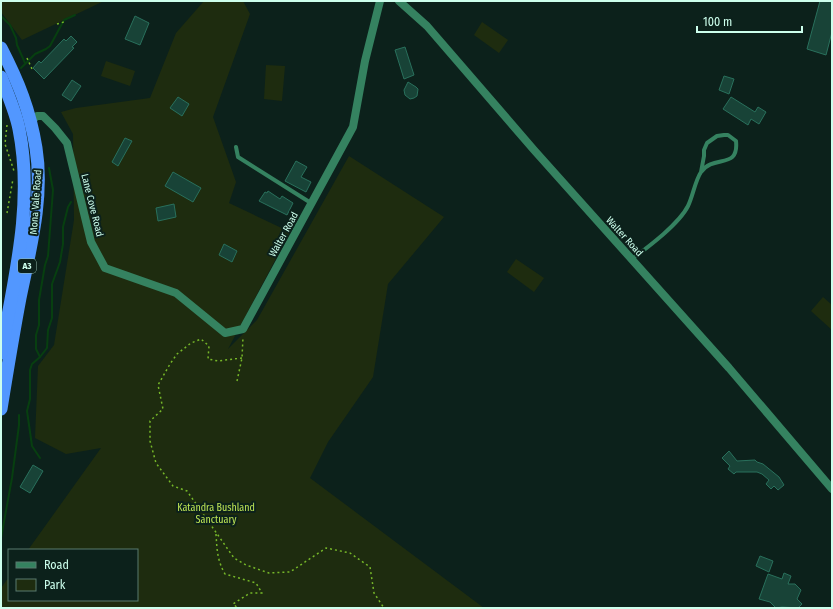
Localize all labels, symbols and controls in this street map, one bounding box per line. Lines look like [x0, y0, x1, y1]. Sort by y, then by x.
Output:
scale bar [697, 8, 802, 34]
text: 100 m [703, 15, 732, 29]
street label: Mona Vale Road [28, 169, 44, 235]
street label: Lane Cove Road [78, 173, 106, 238]
street label: Walter Road [267, 210, 301, 259]
street label: Walter Road [603, 214, 645, 259]
road number: A3 [18, 259, 36, 273]
park label: Katandra Bushland Sanctuary [177, 502, 255, 526]
legend [8, 549, 138, 601]
text: Road [44, 558, 69, 572]
text: Park [44, 578, 66, 592]

